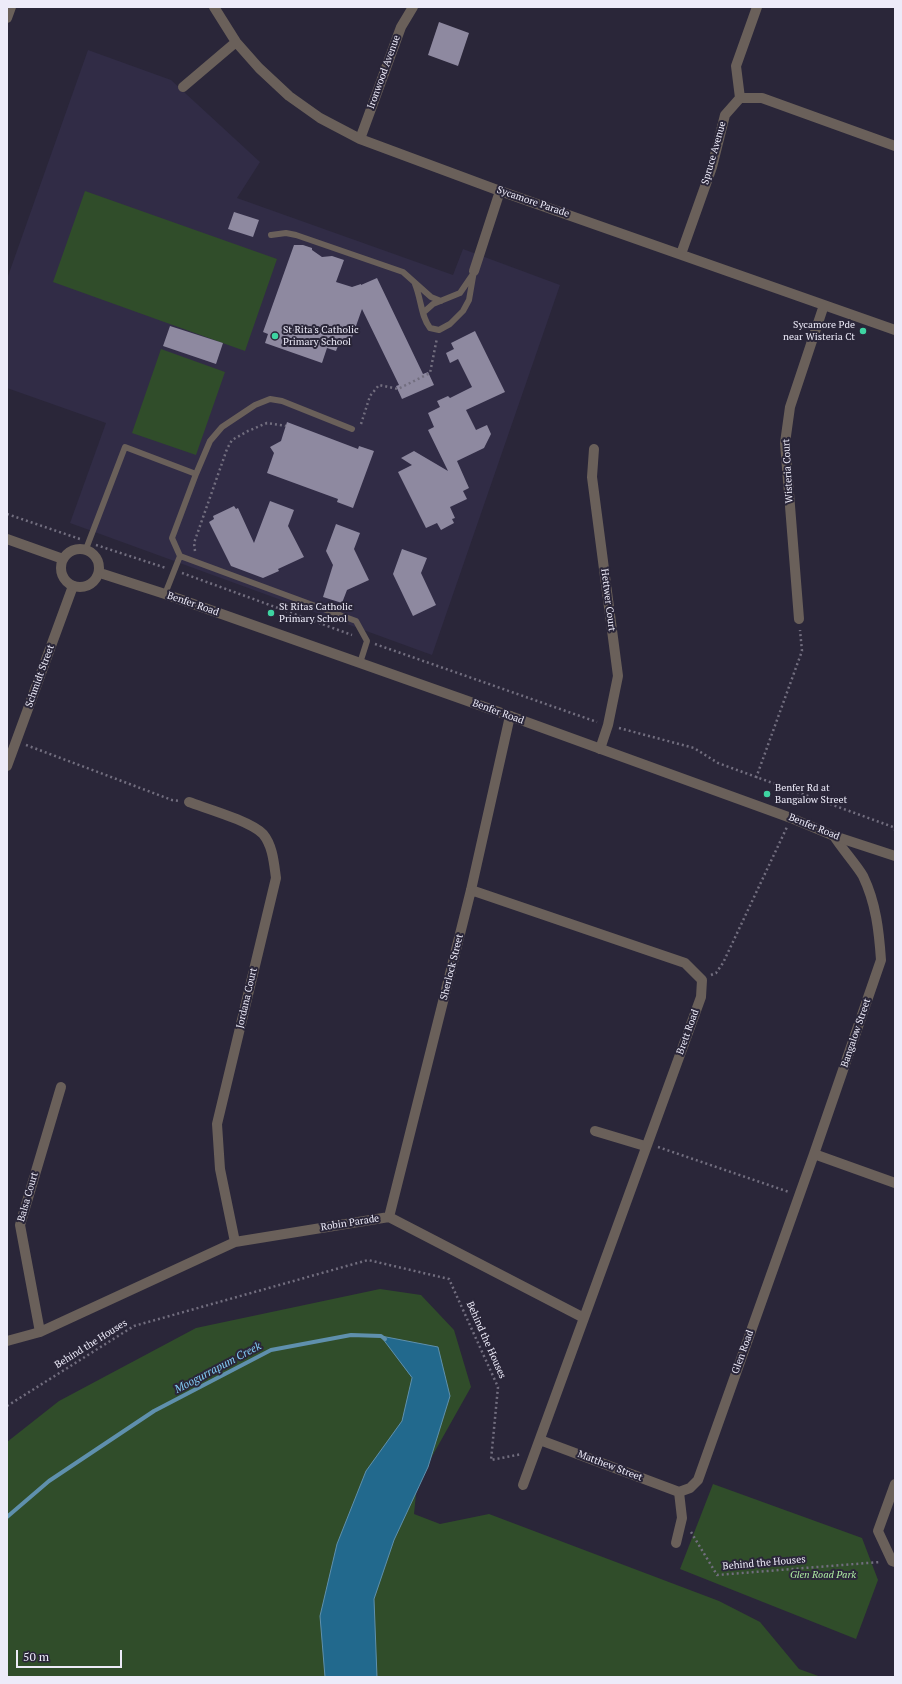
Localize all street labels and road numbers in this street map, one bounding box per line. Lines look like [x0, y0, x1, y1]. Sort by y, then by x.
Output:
street label: Ironwood Avenue [365, 33, 403, 111]
street label: Spruce Avenue [699, 120, 729, 186]
street label: Sycamore Parade [495, 184, 571, 220]
street label: Wisteria Court [780, 438, 796, 504]
street label: Hettwer Court [598, 568, 618, 632]
street label: Benfer Road [166, 590, 220, 618]
street label: Schmidt Street [23, 643, 57, 709]
street label: Benfer Road [471, 697, 525, 727]
street label: Benfer Road [787, 811, 841, 843]
street label: Sherlock Street [438, 933, 466, 1001]
street label: Jordana Court [234, 967, 260, 1029]
street label: Bangalow Street [839, 997, 873, 1069]
street label: Brett Road [674, 1008, 702, 1056]
street label: Balsa Court [15, 1171, 41, 1223]
street label: Robin Parade [320, 1212, 380, 1234]
street label: Behind the Houses [464, 1300, 508, 1380]
street label: Behind the Houses [53, 1317, 129, 1371]
street label: Glen Road [730, 1329, 756, 1375]
street label: Matthew Street [576, 1448, 644, 1484]
street label: Behind the Houses [722, 1553, 806, 1573]

